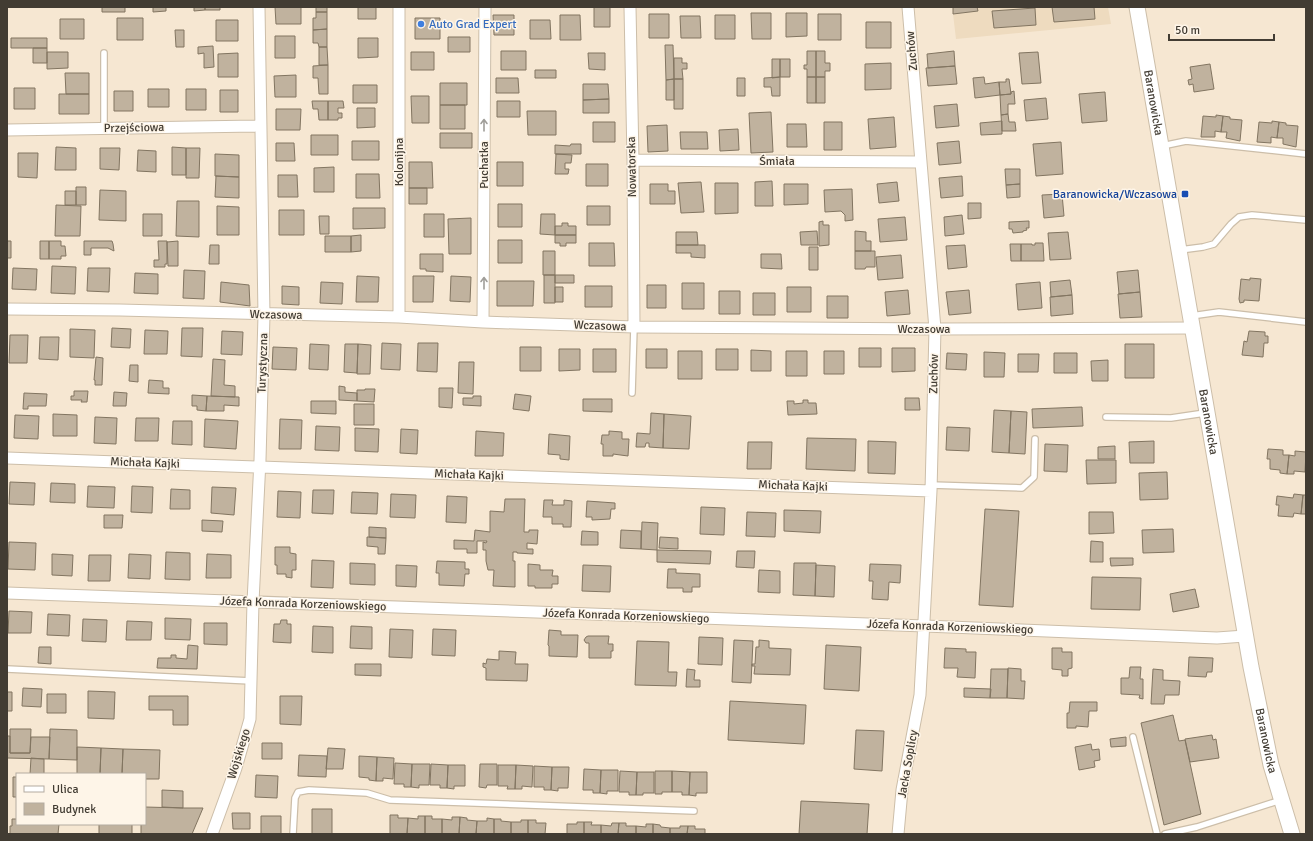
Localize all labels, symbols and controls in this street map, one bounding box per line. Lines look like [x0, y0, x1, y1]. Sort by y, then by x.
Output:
scale bar [1169, 16, 1274, 42]
place label: Auto Grad Expert [429, 17, 516, 32]
marker: Auto Grad Expert [416, 19, 426, 29]
text: 50 m [1175, 23, 1200, 38]
street label: Zuchów [903, 30, 921, 72]
street label: Baranowicka [1140, 69, 1167, 137]
one-way arrow [481, 119, 488, 132]
street label: Przejściowa [104, 120, 164, 136]
street label: Nowatorska [624, 136, 640, 198]
street label: Kolonijna [392, 138, 407, 186]
street label: Puchatka [477, 141, 492, 189]
street label: Śmiała [759, 154, 795, 169]
place label: Baranowicka/Wczasowa [1053, 187, 1177, 202]
marker: Baranowicka/Wczasowa [1180, 189, 1190, 199]
one-way arrow [480, 277, 488, 290]
street label: Wczasowa [249, 307, 303, 323]
street label: Wczasowa [573, 318, 627, 334]
street label: Wczasowa [898, 322, 950, 337]
street label: Turystyczna [254, 333, 272, 393]
street label: Zuchów [926, 354, 942, 394]
street label: Baranowicka [1196, 388, 1222, 456]
street label: Michała Kajki [110, 454, 180, 472]
street label: Michała Kajki [434, 466, 504, 484]
street label: Michała Kajki [758, 477, 828, 495]
street label: Józefa Konrada Korzeniowskiego [219, 594, 387, 614]
street label: Józefa Konrada Korzeniowskiego [542, 606, 710, 626]
street label: Józefa Konrada Korzeniowskiego [866, 617, 1034, 637]
street label: Baranowicka [1252, 707, 1281, 775]
street label: Wojskiego [224, 727, 254, 781]
street label: Jacka Soplicy [895, 728, 921, 799]
legend [16, 773, 146, 825]
text: Ulica [52, 782, 79, 797]
text: Budynek [52, 802, 96, 817]

